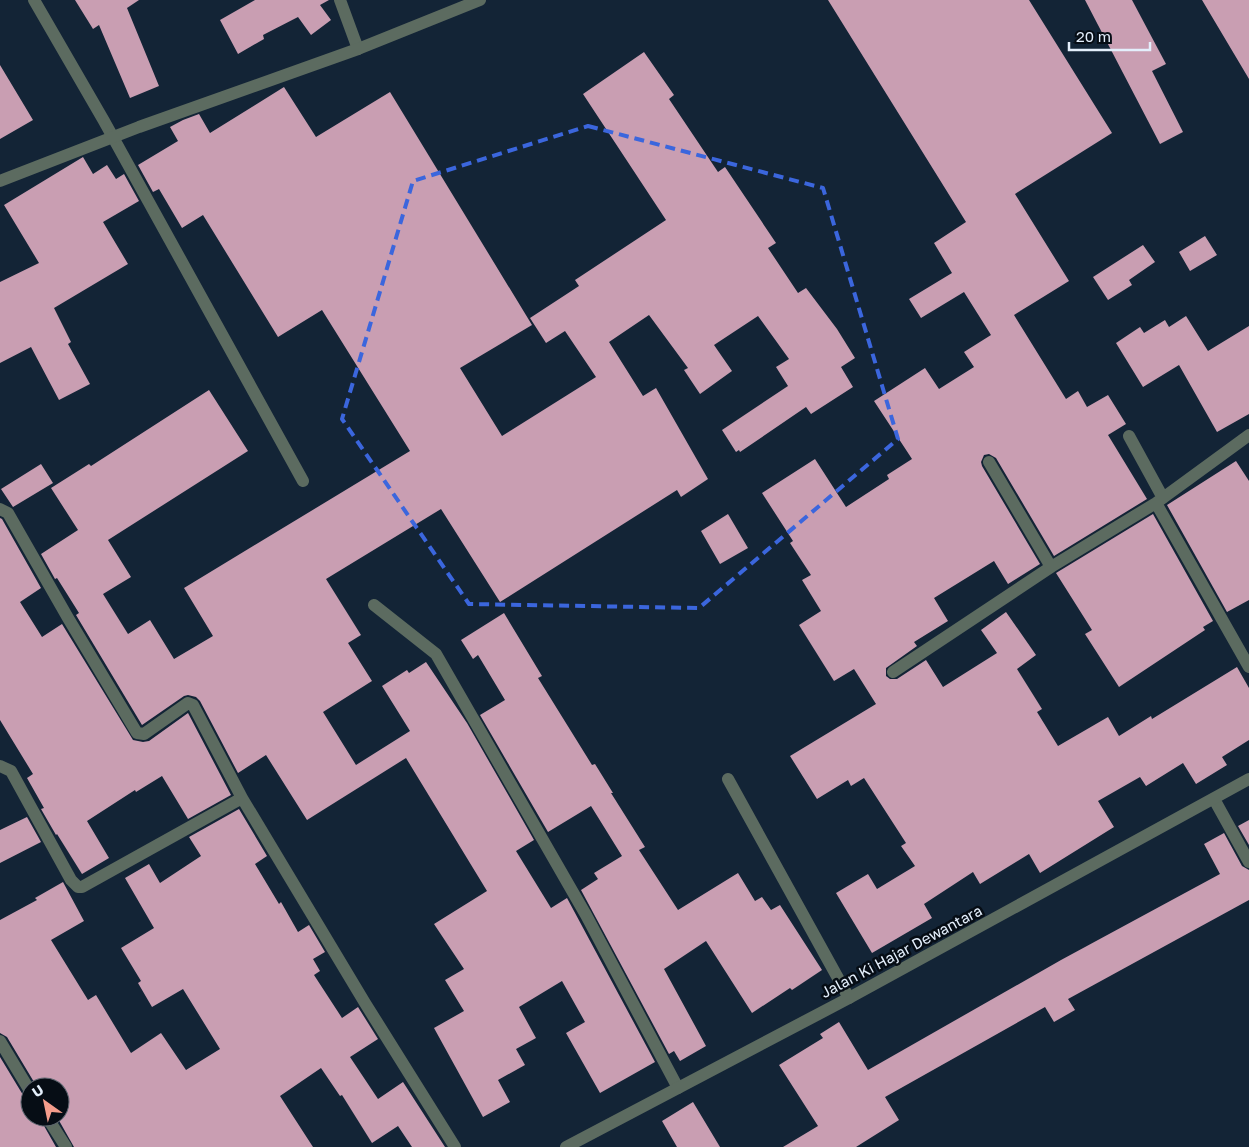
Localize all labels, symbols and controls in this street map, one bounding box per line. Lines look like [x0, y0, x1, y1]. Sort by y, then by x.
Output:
scale bar [1069, 20, 1150, 52]
text: 20 m [1076, 27, 1111, 45]
street label: Jalan Ki Hajar Dewantara [817, 901, 985, 1001]
north arrow [20, 1077, 70, 1127]
text: U [29, 1081, 47, 1101]

